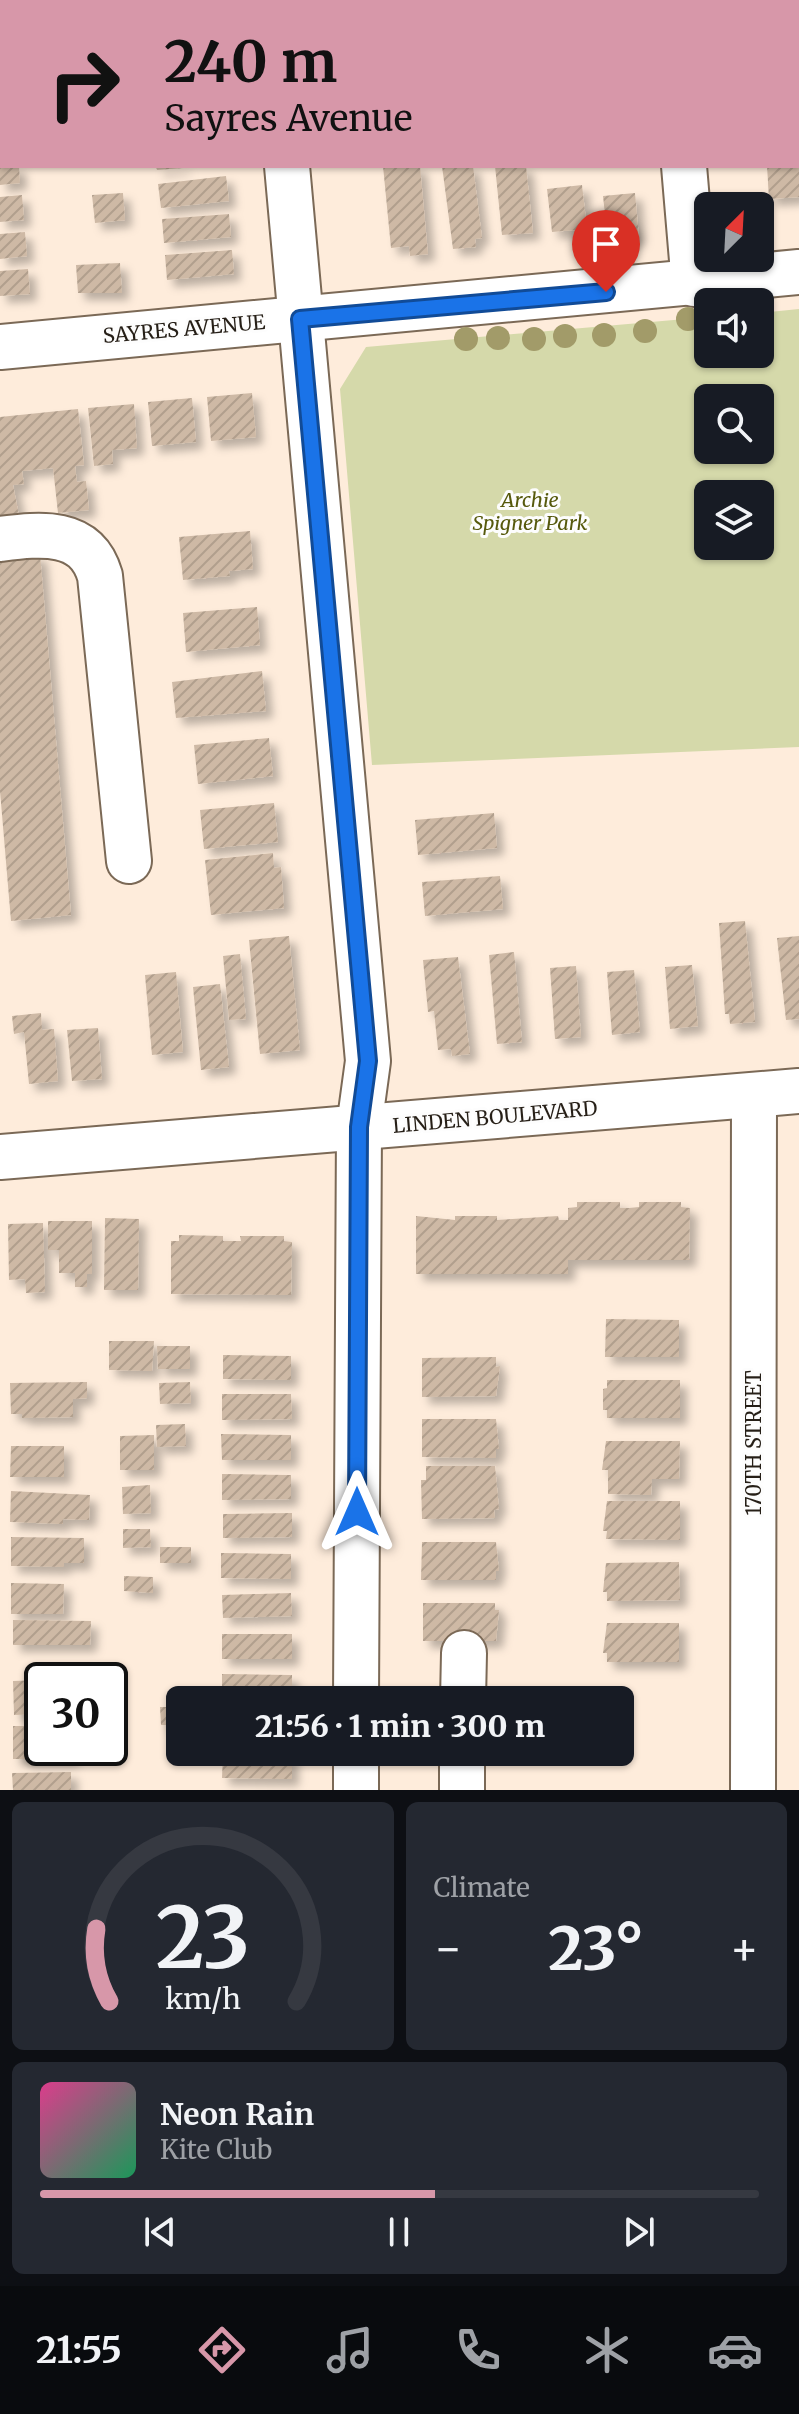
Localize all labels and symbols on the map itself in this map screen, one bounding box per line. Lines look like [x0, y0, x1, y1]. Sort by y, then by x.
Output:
north arrow [694, 192, 774, 272]
pin [572, 210, 640, 292]
street label: SAYRES AVENUE [102, 309, 266, 348]
park label: Archie Spigner Park [473, 487, 588, 535]
street label: LINDEN BOULEVARD [392, 1095, 598, 1138]
street label: 170TH STREET [741, 1370, 766, 1516]
position arrow [315, 1470, 399, 1554]
speed limit sign: 30 [24, 1662, 128, 1766]

